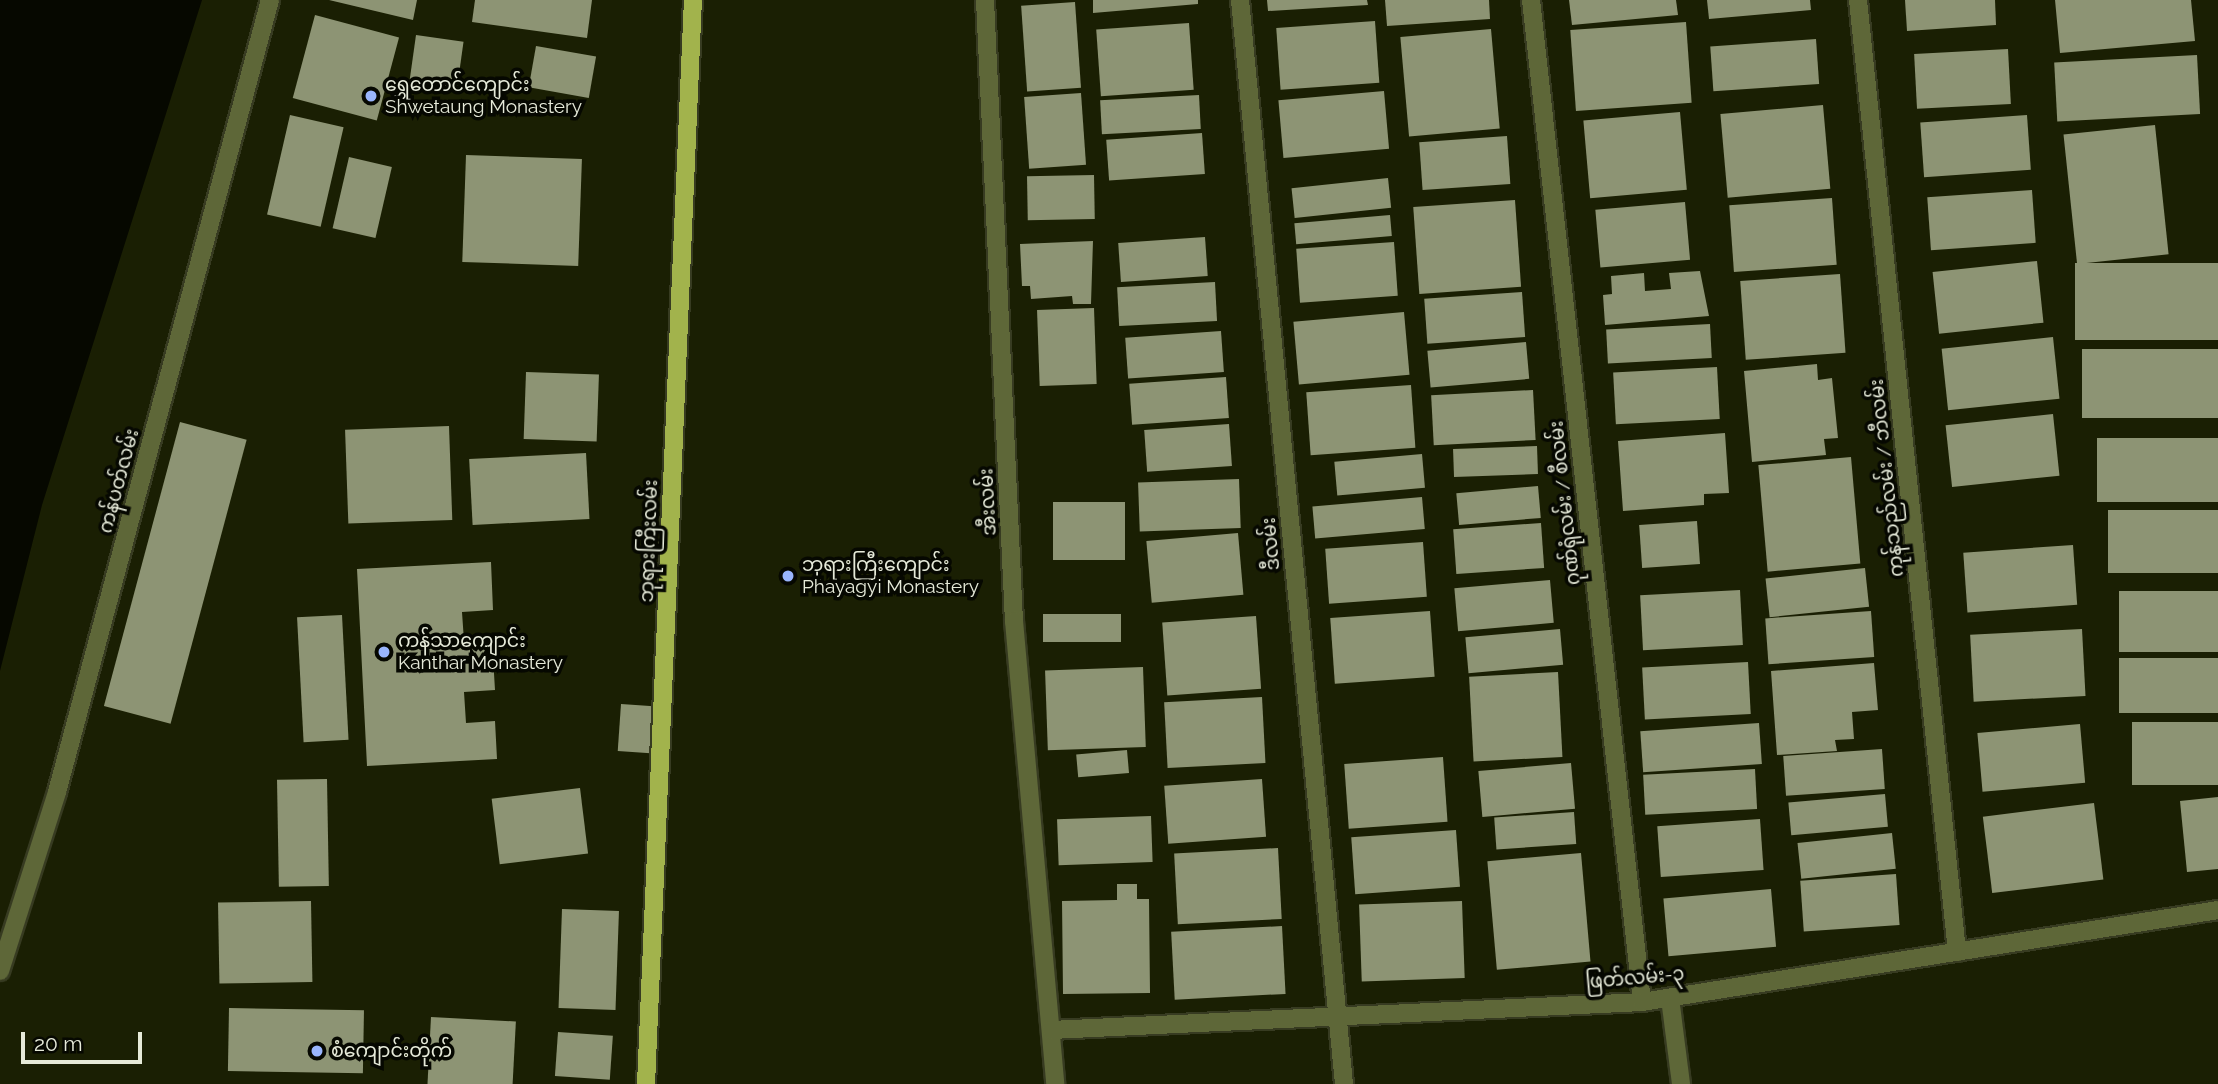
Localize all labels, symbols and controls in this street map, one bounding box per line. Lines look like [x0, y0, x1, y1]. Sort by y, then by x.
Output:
place label: ရွှေတောင်ကျောင်း Shwetaung Monastery [385, 74, 582, 118]
marker: ရွှေတောင်ကျောင်း Shwetaung Monastery [363, 88, 379, 104]
street label: ကုန်သည်လမ်း / ဘီလမ်း [1865, 378, 1909, 578]
street label: ဂုဏ်ရုံလမ်း / စီလမ်း [1545, 420, 1585, 586]
street label: ကန်ပတ်လမ်း [94, 426, 144, 536]
street label: အီးလမ်း [975, 468, 1001, 536]
street label: ဘုရားကြီးလမ်း [635, 479, 663, 603]
street label: ဒီလမ်း [1257, 517, 1285, 571]
place label: ဘုရားကြီးကျောင်း Phayagyi Monastery [802, 554, 979, 598]
marker: ဘုရားကြီးကျောင်း Phayagyi Monastery [780, 568, 796, 584]
place label: ကန်သာကျောင်း Kanthar Monastery [398, 630, 564, 674]
marker: ကန်သာကျောင်း Kanthar Monastery [376, 644, 392, 660]
street label: ဖြတ်လမ်း-၃ [1585, 962, 1685, 994]
scale bar [24, 1018, 145, 1062]
text: 20 m [34, 1031, 82, 1056]
place label: စံကျောင်းတိုက် [331, 1040, 452, 1062]
marker: စံကျောင်းတိုက် [309, 1043, 325, 1059]

